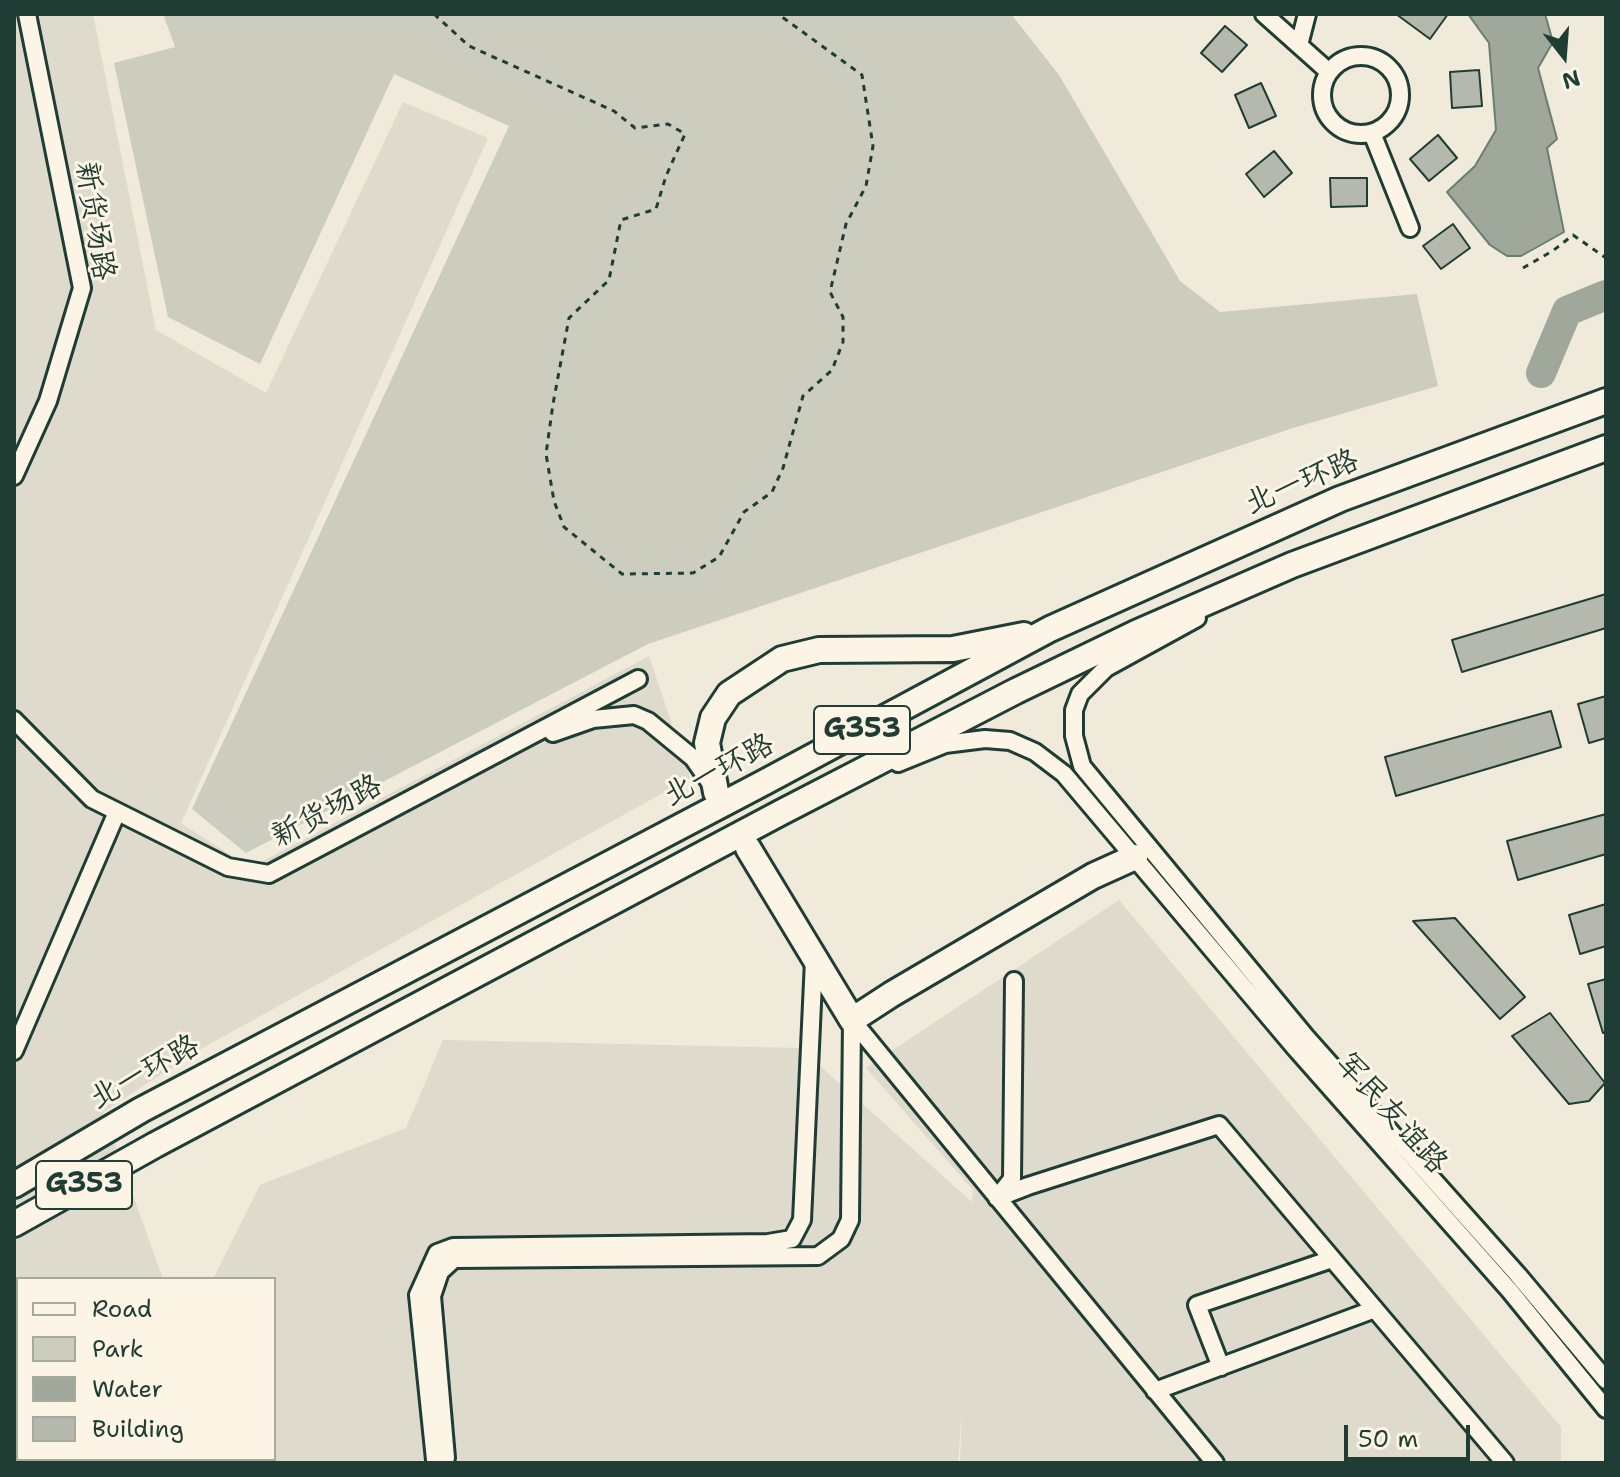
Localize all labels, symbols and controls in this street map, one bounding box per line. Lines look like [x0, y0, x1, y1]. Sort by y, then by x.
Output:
north arrow [1524, 16, 1604, 96]
text: N [1559, 63, 1584, 96]
street label: 新货场路 [67, 159, 121, 283]
street label: 北一环路 [1240, 443, 1364, 523]
road number: G353 [814, 706, 910, 754]
street label: 北一环路 [658, 727, 780, 815]
street label: 新货场路 [266, 768, 388, 856]
street label: 北一环路 [84, 1028, 206, 1118]
street label: 军民友谊路 [1327, 1046, 1455, 1182]
road number: G353 [36, 1161, 132, 1209]
legend [16, 1277, 276, 1461]
text: Road [92, 1293, 152, 1325]
text: Park [92, 1333, 144, 1365]
text: Water [92, 1373, 163, 1405]
scale bar [1348, 1409, 1474, 1459]
text: Building [92, 1413, 184, 1445]
text: 50 m [1358, 1423, 1418, 1455]

